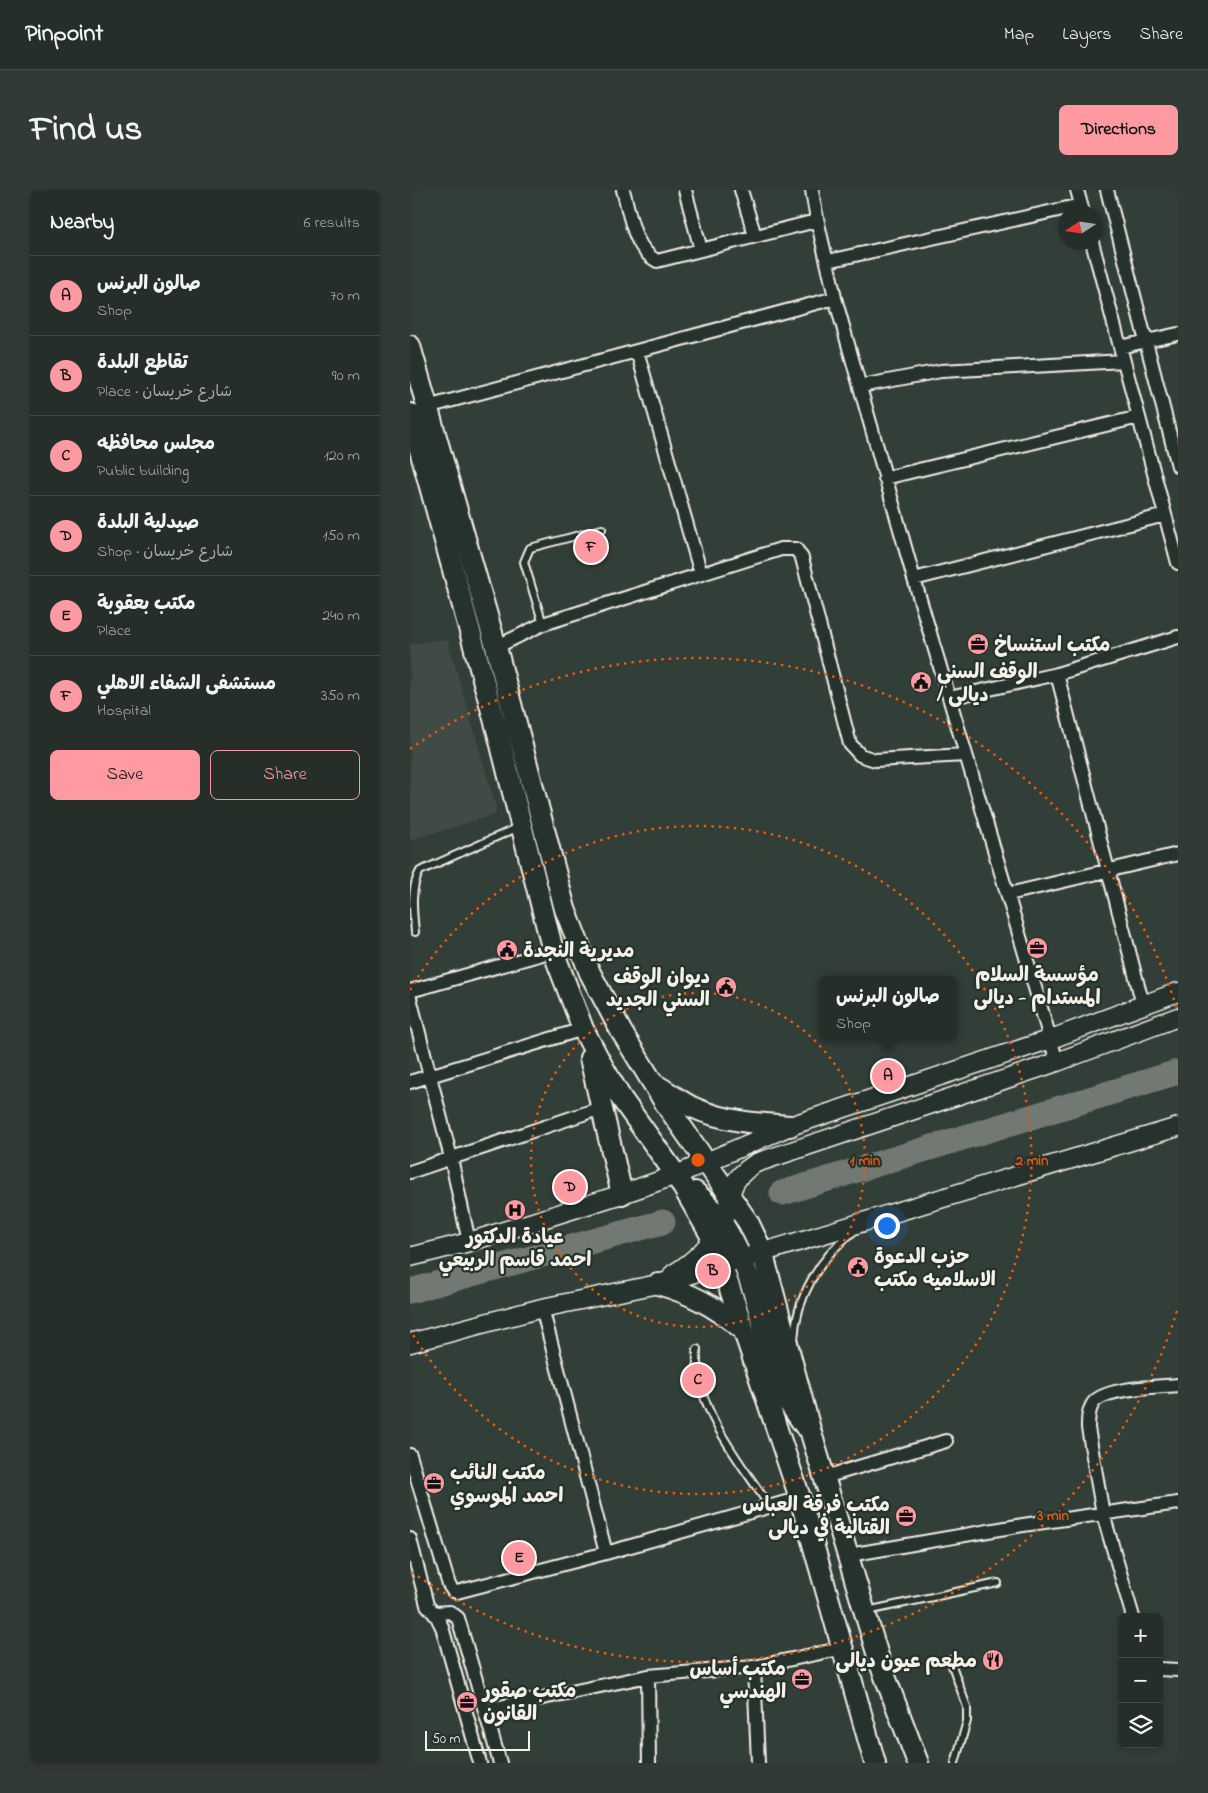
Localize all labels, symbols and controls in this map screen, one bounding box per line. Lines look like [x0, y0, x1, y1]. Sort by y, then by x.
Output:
text: Pinpoint [25, 17, 103, 52]
text: Map [1004, 22, 1034, 48]
text: Layers [1062, 22, 1112, 48]
text: Share [1140, 22, 1183, 48]
text: Find us [30, 105, 142, 156]
button: Directions [1059, 105, 1178, 155]
north arrow [1058, 205, 1103, 250]
text: Nearby [50, 208, 114, 238]
text: 6 results [303, 211, 360, 235]
text: صالون البرنس [97, 271, 201, 298]
text: A [61, 284, 71, 308]
text: 70 m [330, 284, 360, 308]
text: Shop [97, 299, 132, 323]
text: تقاطع البلدة [97, 350, 188, 377]
text: B [61, 364, 71, 388]
text: 90 m [332, 364, 360, 388]
text: Place · شارع خريسان [97, 380, 232, 404]
text: مجلس محافظه [97, 431, 215, 458]
text: C [62, 444, 70, 468]
text: 120 m [324, 444, 360, 468]
text: Public building [97, 459, 189, 483]
text: صيدلية البلدة [97, 510, 199, 537]
text: D [60, 524, 72, 548]
text: 150 m [322, 524, 360, 548]
pin: F [575, 528, 607, 566]
text: Shop · شارع خريسان [97, 540, 233, 564]
text: مكتب بعقوبة [97, 591, 196, 618]
text: E [61, 604, 71, 628]
text: 240 m [322, 604, 360, 628]
text: Place [97, 619, 131, 643]
office icon: مكتب استنساخ [966, 632, 990, 656]
place label: مكتب استنساخ [994, 632, 1111, 661]
place label: الوقف السني / ديالى [936, 659, 1038, 711]
public building icon: الوقف السني / ديالى [909, 670, 933, 694]
text: مستشفى الشفاء الاهلي [97, 671, 276, 698]
text: F [61, 684, 71, 708]
text: 350 m [321, 684, 360, 708]
text: Hospital [97, 699, 151, 723]
button: Save [50, 750, 200, 800]
button: Share [210, 750, 360, 800]
office icon: مؤسسة السلام المستدام - ديالى [1025, 936, 1049, 960]
public building icon: مديرية النجدة [495, 938, 519, 962]
place label: مديرية النجدة [523, 938, 634, 967]
place label: مؤسسة السلام المستدام - ديالى [973, 962, 1101, 1014]
place label: ديوان الوقف السني الجديد [606, 964, 710, 1017]
public building icon: ديوان الوقف السني الجديد [714, 975, 738, 999]
popup [819, 976, 957, 1041]
text: صالون البرنس [836, 984, 940, 1011]
text: Shop [836, 1012, 871, 1036]
pin: A [872, 1057, 904, 1095]
text: 1 min [850, 1150, 881, 1172]
text: 2 min [1015, 1150, 1049, 1172]
centre of rings [689, 1151, 707, 1169]
pin: D [554, 1168, 586, 1206]
hospital icon: عيادة الدكتور احمد قاسم الربيعي [503, 1198, 527, 1222]
your location [874, 1213, 900, 1239]
place label: عيادة الدكتور احمد قاسم الربيعي [439, 1224, 591, 1277]
place label: حزب الدعوة الاسلاميه مكتب [874, 1244, 996, 1296]
pin: B [697, 1252, 729, 1290]
public building icon: حزب الدعوة الاسلاميه مكتب [846, 1255, 870, 1279]
pin: C [682, 1361, 714, 1399]
place label: مكتب النائب احمد الموسوي [450, 1460, 563, 1512]
office icon: مكتب النائب احمد الموسوي [422, 1471, 446, 1495]
place label: مكتب فرقة العباس القتالية في ديالى [742, 1492, 890, 1544]
office icon: مكتب فرقة العباس القتالية في ديالى [894, 1504, 918, 1528]
text: 3 min [1036, 1505, 1069, 1527]
pin: E [503, 1539, 535, 1577]
map controls [1118, 1613, 1163, 1748]
button: + [1118, 1613, 1163, 1658]
place label: مطعم عيون ديالى [835, 1648, 977, 1677]
restaurant icon: مطعم عيون ديالى [981, 1648, 1005, 1672]
place label: مكتب أساس الهندسي [690, 1656, 786, 1709]
button: − [1118, 1658, 1163, 1703]
office icon: مكتب أساس الهندسي [790, 1667, 814, 1691]
place label: مكتب صقور القانون [481, 1678, 576, 1730]
office icon: مكتب صقور القانون [455, 1690, 479, 1714]
button: layers [1118, 1703, 1163, 1748]
scale bar [425, 1728, 530, 1751]
text: 50 m [432, 1729, 460, 1750]

